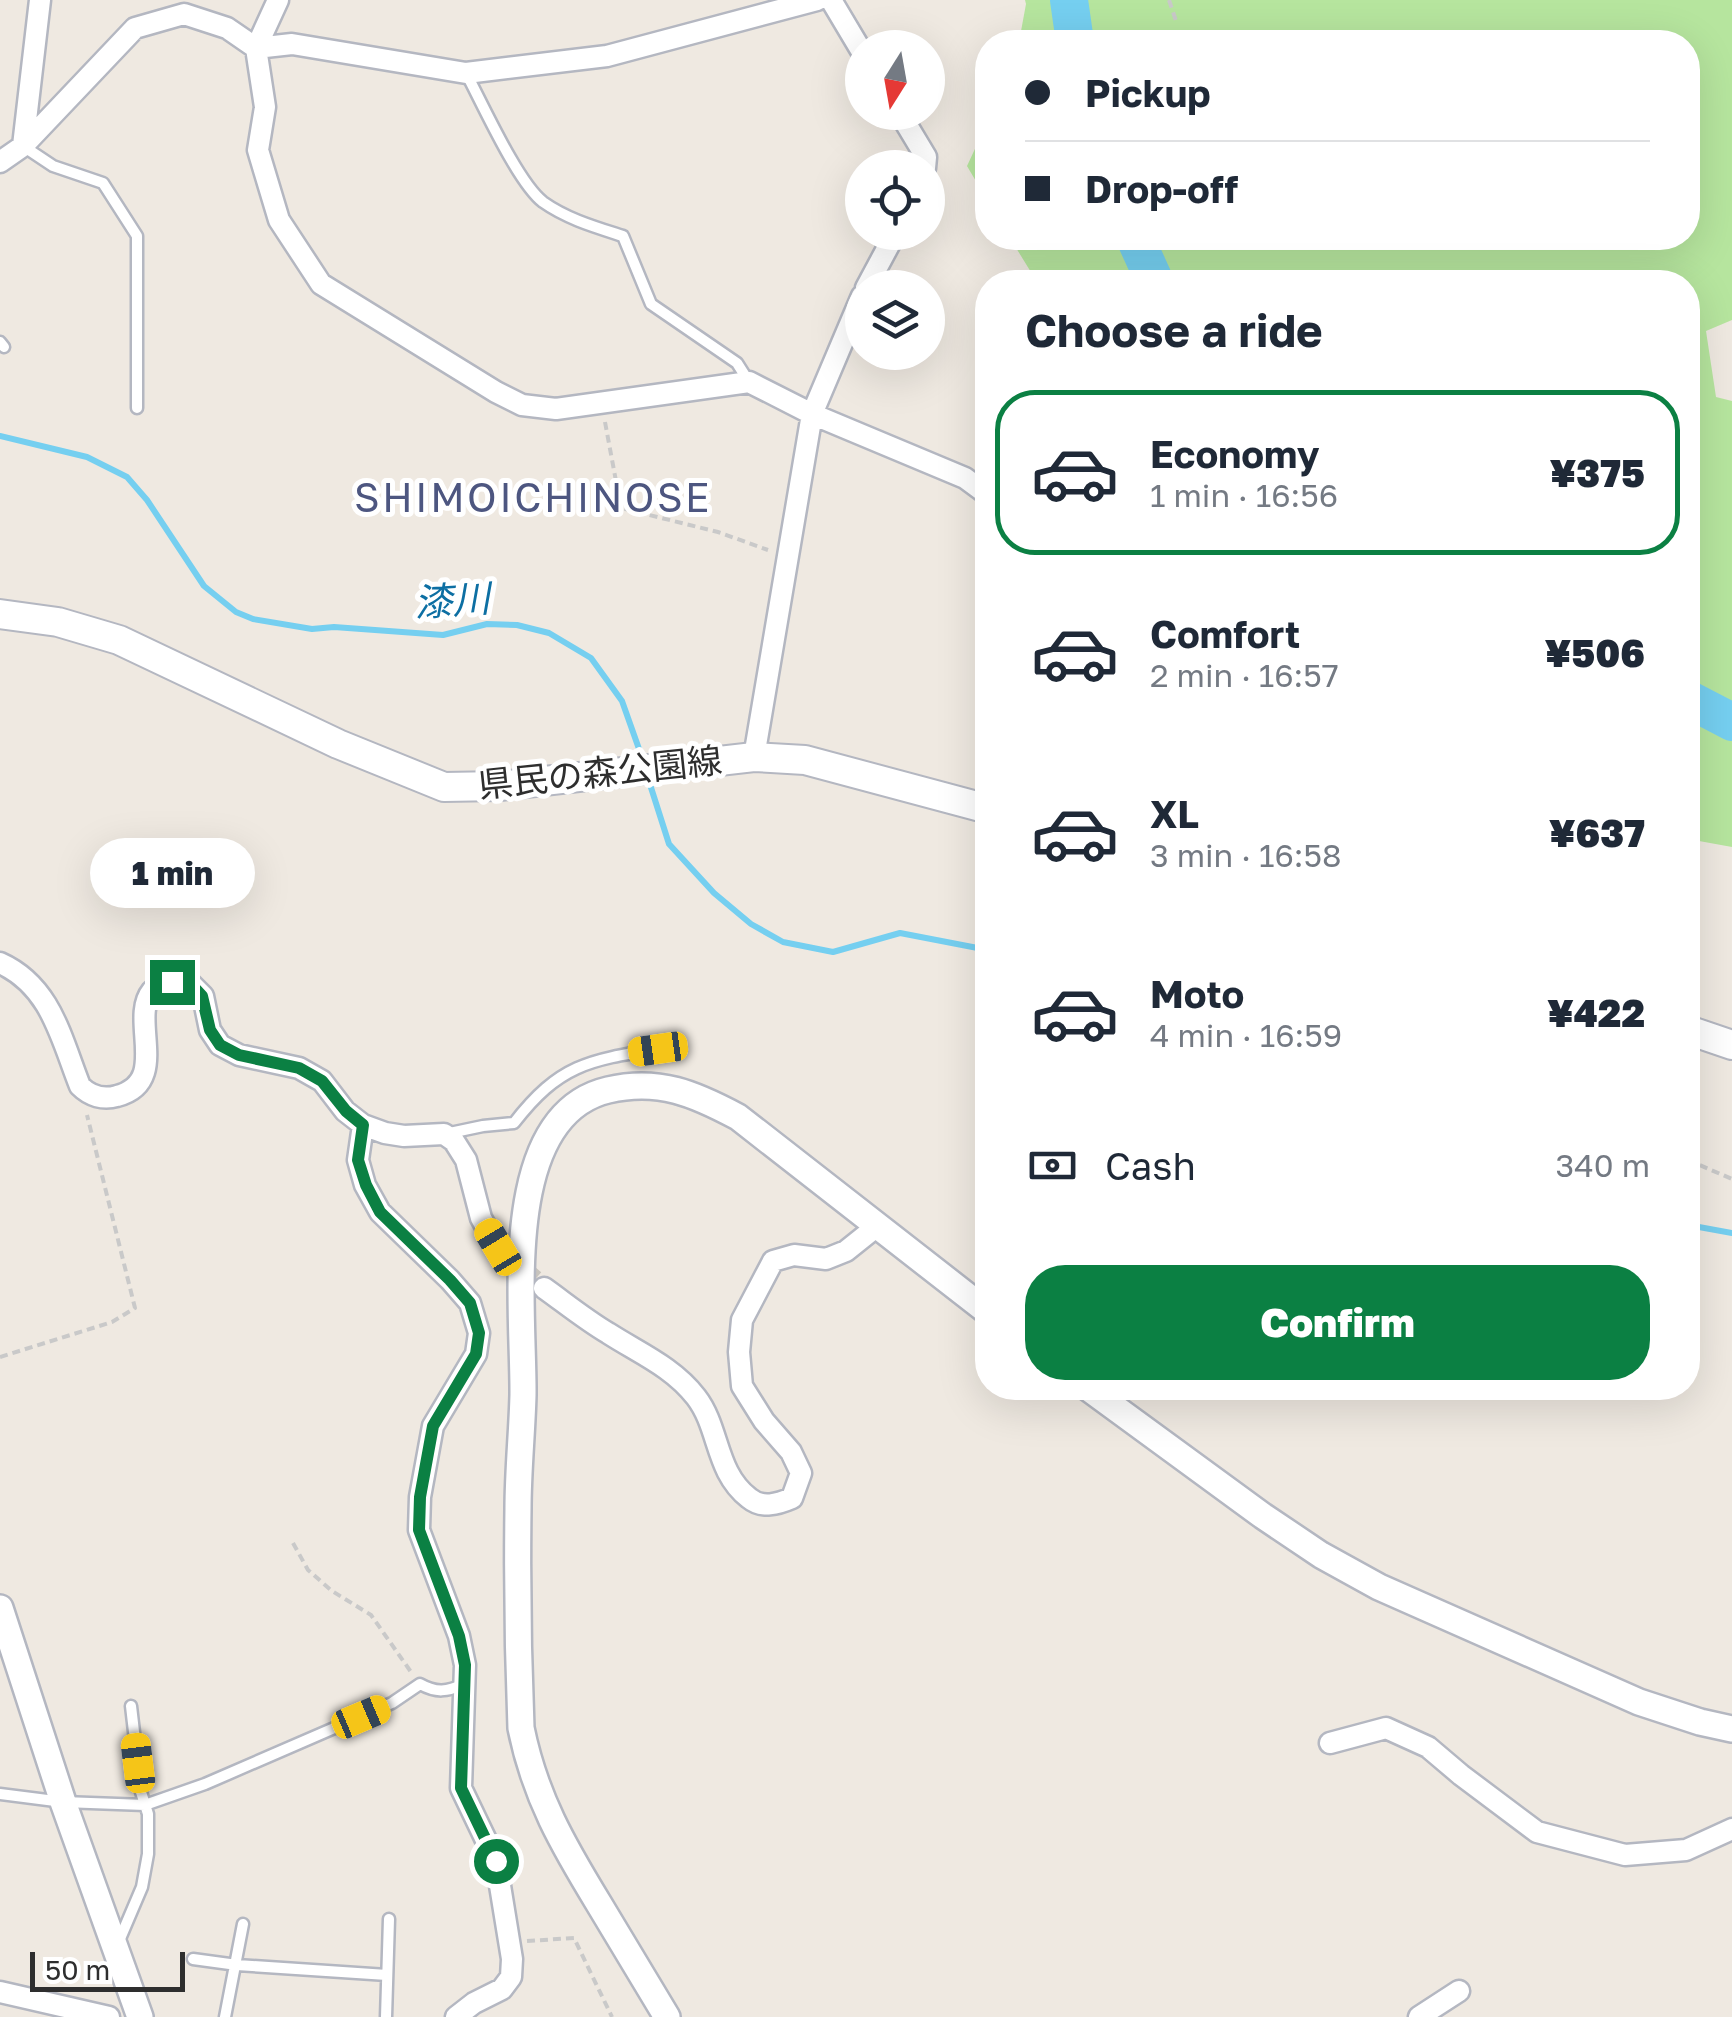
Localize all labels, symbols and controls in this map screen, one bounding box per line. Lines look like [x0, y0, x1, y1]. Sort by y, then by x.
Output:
north arrow [845, 30, 945, 130]
map controls [845, 30, 945, 370]
text: Pickup [1085, 70, 1211, 115]
button: locate [845, 150, 945, 250]
text: Drop-off [1085, 166, 1238, 211]
button: layers [845, 270, 945, 370]
text: Choose a ride [1025, 303, 1323, 357]
icon: car [1030, 428, 1120, 518]
text: Economy [1150, 431, 1319, 476]
text: ¥375 [1550, 450, 1645, 495]
district label: SHIMOICHINOSE [354, 473, 712, 521]
text: 1 min · 16:56 [1150, 476, 1338, 514]
water label: 漆川 [412, 574, 495, 625]
icon: car [1030, 608, 1120, 698]
text: Comfort [1150, 611, 1300, 656]
text: ¥506 [1544, 630, 1645, 675]
text: 2 min · 16:57 [1150, 656, 1339, 694]
street label: 県民の森公園線 [476, 738, 724, 806]
icon: car [1030, 788, 1120, 878]
text: XL [1150, 791, 1199, 836]
text: ¥637 [1549, 810, 1645, 855]
text: 3 min · 16:58 [1150, 836, 1341, 874]
callout: 1 min [90, 837, 254, 907]
text: 1 min [132, 854, 213, 892]
route end [150, 960, 195, 1005]
icon: car [1030, 968, 1120, 1058]
text: Moto [1150, 971, 1244, 1016]
text: ¥422 [1547, 990, 1645, 1035]
text: 4 min · 16:59 [1150, 1016, 1342, 1054]
car [626, 1030, 690, 1068]
icon: cash [1025, 1138, 1080, 1193]
text: Cash [1105, 1143, 1196, 1188]
text: 340 m [1556, 1146, 1650, 1184]
car [470, 1214, 526, 1280]
button: Confirm [1025, 1265, 1650, 1380]
car [328, 1691, 394, 1743]
car [119, 1731, 157, 1795]
route start [474, 1839, 519, 1884]
scale bar [30, 1947, 185, 1992]
text: 50 m [45, 1953, 110, 1986]

